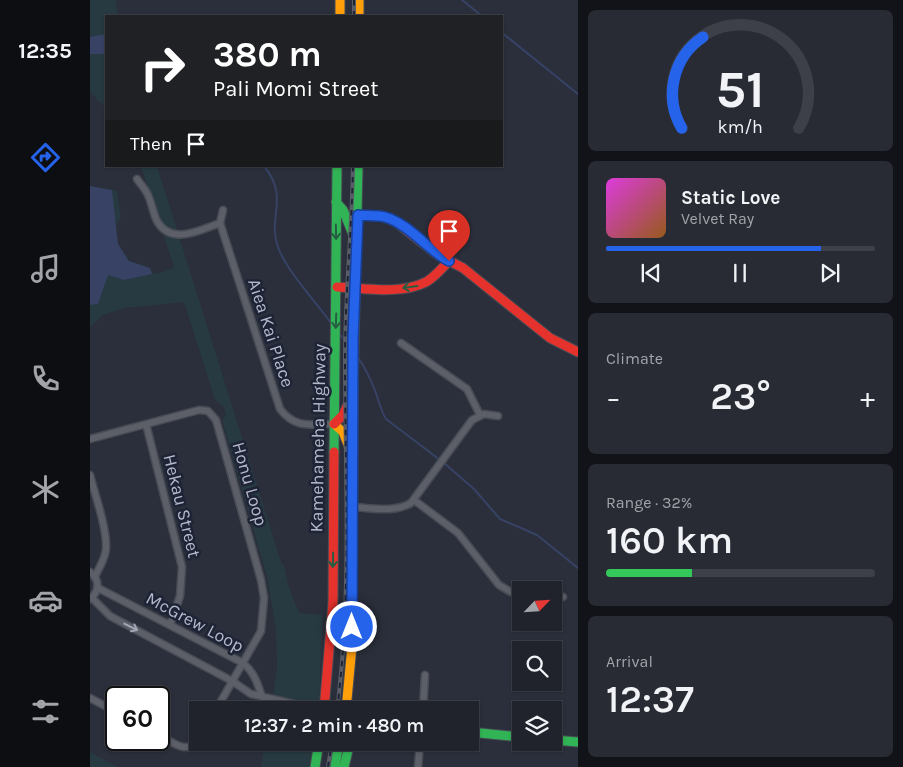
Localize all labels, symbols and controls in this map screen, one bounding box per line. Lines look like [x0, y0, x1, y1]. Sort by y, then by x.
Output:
text: 380 m [213, 34, 322, 75]
icon: right [130, 35, 195, 100]
text: 12:35 [18, 38, 72, 64]
text: 51 [716, 59, 765, 120]
text: Pali Momi Street [213, 76, 379, 102]
text: km/h [718, 117, 763, 138]
icon: arrive [182, 130, 210, 158]
text: Then [130, 133, 172, 155]
icon: directions [28, 140, 63, 175]
text: Static Love [681, 187, 780, 209]
text: Velvet Ray [681, 209, 754, 228]
pin [428, 210, 470, 261]
icon: arrive [435, 217, 463, 245]
one-way arrow [332, 224, 341, 240]
icon: music [28, 251, 63, 286]
icon: previous [637, 259, 665, 287]
icon: pause [726, 259, 754, 287]
icon: next [816, 259, 844, 287]
street label: Aiea Kai Place [243, 276, 299, 390]
one-way arrow [402, 282, 418, 292]
one-way arrow [331, 312, 341, 329]
street label: Kamehameha Highway [305, 343, 331, 532]
text: Climate [606, 349, 663, 368]
icon: phone [28, 361, 63, 396]
text: 23° [710, 374, 771, 419]
text: − [606, 381, 621, 414]
text: + [860, 381, 875, 414]
street label: Honu Loop [228, 439, 272, 529]
street label: Hekau Street [159, 452, 206, 560]
icon: climate [28, 472, 63, 507]
text: Range · 32% [606, 493, 692, 512]
text: 160 km [606, 518, 733, 563]
one-way arrow [328, 552, 338, 568]
north arrow [512, 581, 562, 631]
map controls [512, 581, 562, 751]
icon: car [28, 583, 63, 618]
street label: McGrew Loop [142, 587, 248, 657]
position arrow [325, 600, 377, 652]
one-way arrow [123, 622, 138, 632]
button: search [512, 641, 562, 691]
text: Arrival [606, 652, 653, 671]
text: 12:37 [606, 677, 694, 722]
speed limit sign: 60 [105, 686, 170, 751]
icon: filters [28, 694, 63, 729]
button: layers [512, 701, 562, 751]
text: 12:37 · 2 min · 480 m [244, 715, 424, 737]

